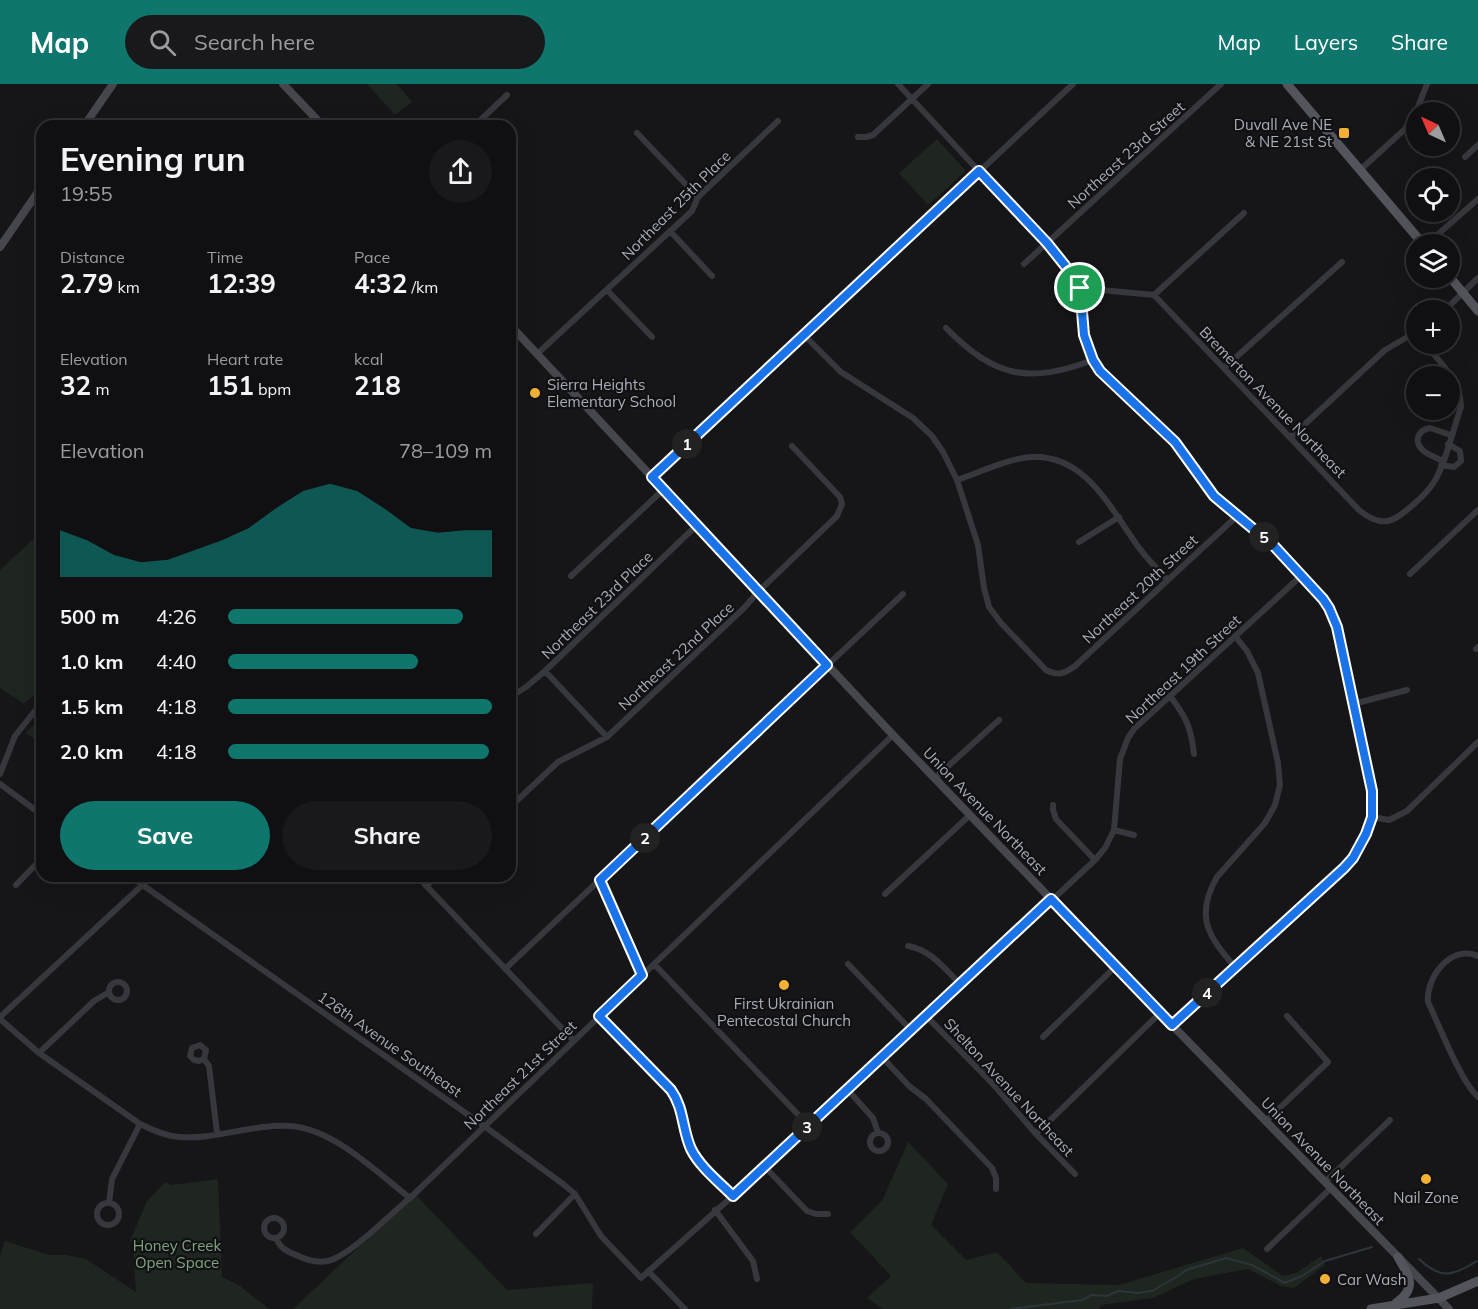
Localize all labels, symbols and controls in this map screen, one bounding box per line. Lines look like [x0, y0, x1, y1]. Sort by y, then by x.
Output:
search box [125, 15, 545, 69]
text: Map [30, 25, 89, 60]
icon: search [146, 26, 179, 59]
text: Search here [194, 28, 315, 56]
text: Map [1218, 29, 1261, 55]
text: Layers [1294, 29, 1358, 55]
text: Share [1391, 29, 1448, 55]
street label: Northeast 23rd Street [1064, 97, 1188, 213]
north arrow [1406, 102, 1460, 156]
map controls [1406, 102, 1460, 420]
place label: Duvall Ave NE & NE 21st St [1234, 115, 1332, 151]
marker: Duvall Ave NE & NE 21st St [1337, 126, 1351, 140]
text: Evening run [60, 138, 246, 179]
button: share [429, 140, 492, 203]
street label: Northeast 25th Place [617, 146, 735, 264]
button: locate [1406, 168, 1460, 222]
text: 19:55 [60, 181, 113, 206]
button: layers [1406, 234, 1460, 288]
text: Distance [60, 247, 125, 267]
text: Time [207, 247, 243, 267]
text: Pace [354, 247, 390, 267]
pin [1054, 262, 1105, 313]
text: 2.79 [60, 267, 113, 300]
text: 12:39 [207, 267, 276, 300]
text: 4:32 [354, 267, 407, 300]
icon: arrive [1063, 271, 1096, 304]
text: km [113, 277, 140, 297]
text: /km [407, 277, 438, 297]
button: + [1406, 300, 1460, 354]
street label: Bremerton Avenue Northeast [1196, 322, 1350, 482]
text: Elevation [60, 349, 128, 369]
text: Heart rate [207, 349, 283, 369]
text: kcal [354, 349, 383, 369]
button: − [1406, 366, 1460, 420]
text: 32 [60, 369, 91, 402]
text: 151 [207, 369, 254, 402]
text: 218 [354, 369, 401, 402]
place label: Sierra Heights Elementary School [547, 375, 676, 411]
text: m [91, 379, 109, 399]
text: bpm [254, 379, 291, 399]
marker: Sierra Heights Elementary School [528, 386, 542, 400]
pin: 1 [672, 429, 702, 459]
text: 1 [682, 434, 692, 454]
text: Elevation [60, 438, 145, 463]
text: 78–109 m [399, 438, 492, 463]
pin: 5 [1249, 522, 1279, 552]
text: 5 [1259, 527, 1269, 547]
street label: Northeast 20th Street [1078, 531, 1202, 647]
street label: Northeast 23rd Place [537, 547, 657, 663]
street label: Northeast 22nd Place [614, 598, 738, 714]
text: 500 m [60, 604, 119, 629]
text: 4:26 [156, 604, 197, 629]
street label: Northeast 19th Street [1121, 611, 1245, 727]
text: 1.0 km [60, 649, 123, 674]
text: 4:40 [156, 649, 197, 674]
text: 1.5 km [60, 694, 123, 719]
text: 4:18 [156, 694, 197, 719]
text: 2.0 km [60, 739, 123, 764]
text: 4:18 [156, 739, 197, 764]
street label: Union Avenue Northeast [919, 743, 1051, 879]
button: Save [60, 801, 270, 870]
button: Share [282, 801, 492, 870]
pin: 2 [630, 823, 660, 853]
text: 2 [640, 828, 650, 848]
marker: First Ukrainian Pentecostal Church [777, 978, 791, 992]
pin: 4 [1192, 978, 1222, 1008]
text: 4 [1202, 983, 1212, 1003]
street label: 126th Avenue Southeast [314, 987, 466, 1101]
place label: First Ukrainian Pentecostal Church [717, 994, 851, 1030]
street label: Shelton Avenue Northeast [940, 1014, 1078, 1160]
street label: Northeast 21st Street [460, 1016, 580, 1134]
street label: Union Avenue Northeast [1257, 1093, 1389, 1229]
pin: 3 [792, 1112, 822, 1142]
text: 3 [802, 1117, 812, 1137]
marker: Nail Zone [1419, 1172, 1433, 1186]
place label: Nail Zone [1393, 1188, 1459, 1207]
park label: Honey Creek Open Space [133, 1236, 221, 1272]
place label: Car Wash [1337, 1270, 1406, 1289]
marker: Car Wash [1318, 1272, 1332, 1286]

